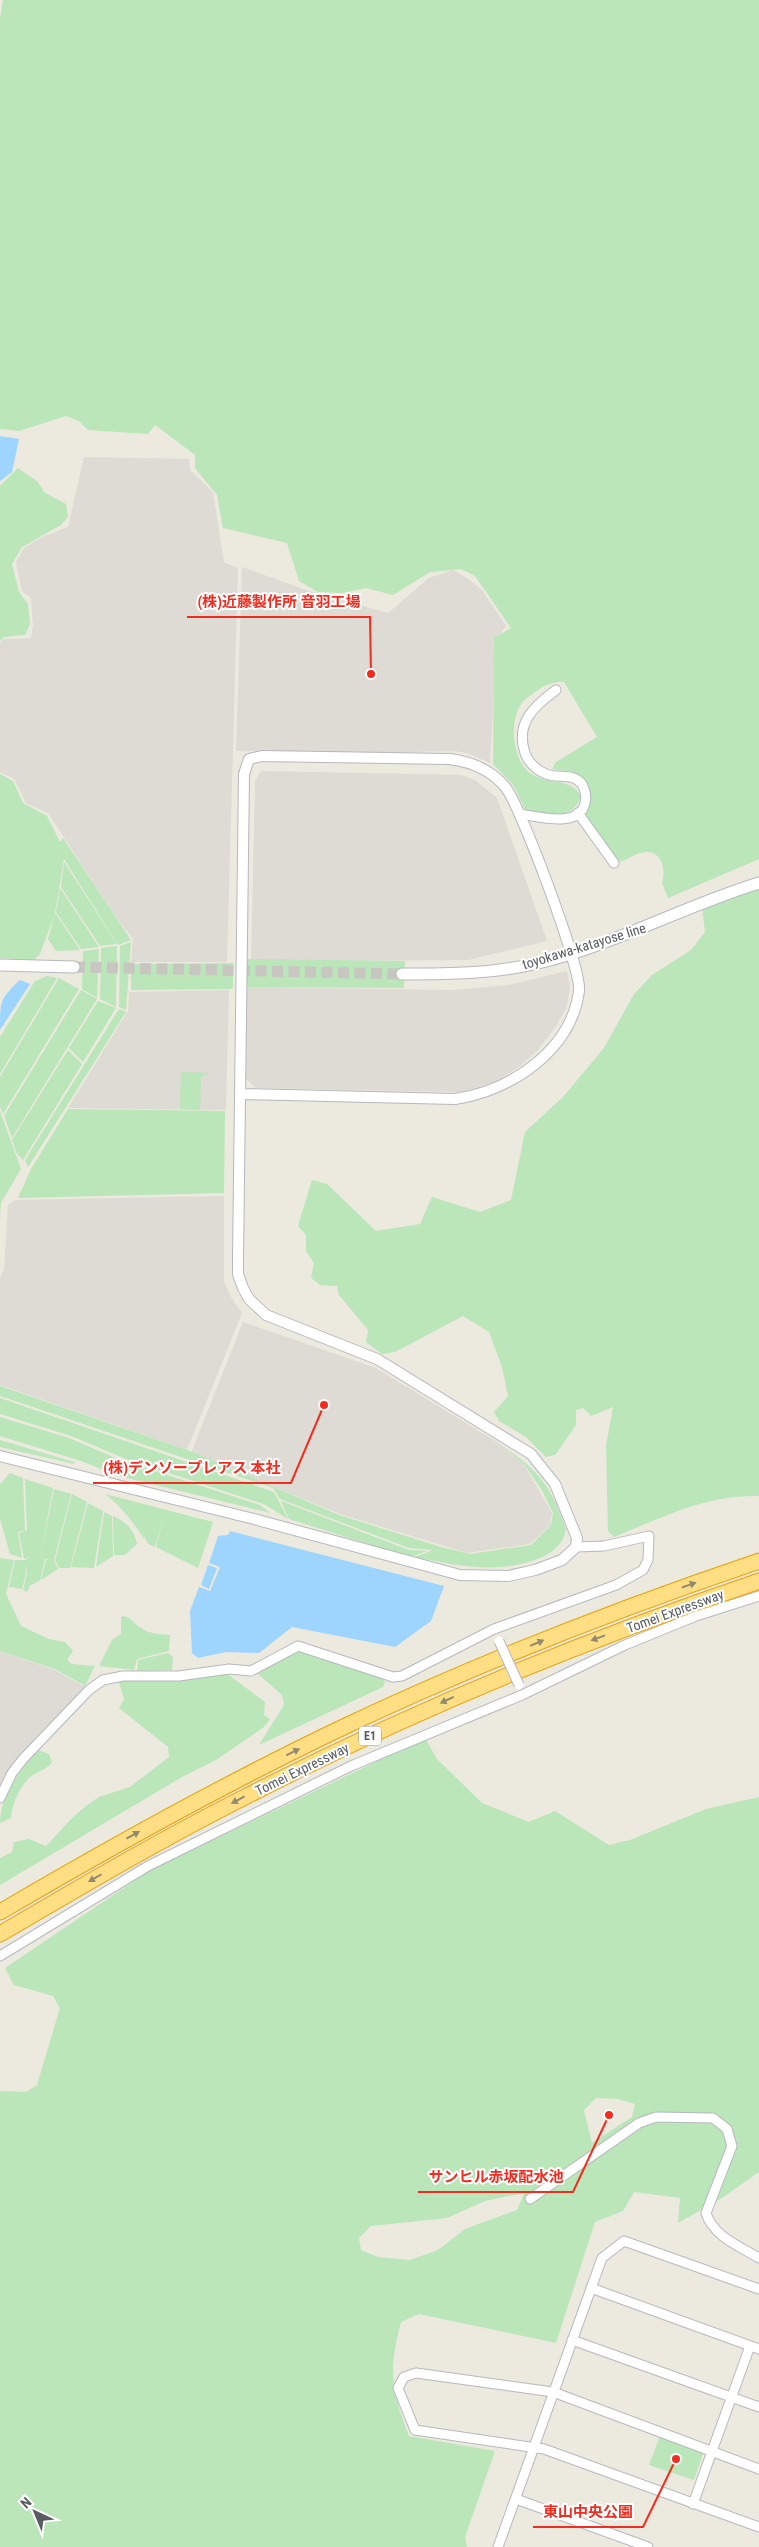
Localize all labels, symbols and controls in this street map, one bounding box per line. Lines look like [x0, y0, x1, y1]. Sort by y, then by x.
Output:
callout: (株)近藤製作所 音羽工場 [187, 587, 370, 617]
text: (株)近藤製作所 音羽工場 [197, 593, 361, 611]
street label: toyokawa-katayose line [520, 919, 648, 972]
callout: (株)デンソープレアス 本社 [93, 1453, 291, 1483]
text: (株)デンソープレアス 本社 [103, 1459, 281, 1477]
one-way arrow [681, 1581, 696, 1588]
street label: Tomei Expressway [624, 1586, 726, 1636]
one-way arrow [590, 1635, 605, 1643]
one-way arrow [530, 1639, 545, 1647]
one-way arrow [440, 1697, 454, 1705]
road number: E1 [359, 1726, 381, 1745]
street label: Tomei Expressway [253, 1739, 352, 1799]
one-way arrow [286, 1748, 300, 1756]
one-way arrow [231, 1796, 244, 1805]
one-way arrow [126, 1831, 140, 1840]
one-way arrow [88, 1874, 102, 1883]
callout: サンヒル赤坂配水池 [418, 2162, 573, 2192]
text: サンヒル赤坂配水池 [428, 2168, 564, 2186]
north arrow [10, 2487, 60, 2537]
text: N [17, 2494, 35, 2511]
callout: 東山中央公園 [533, 2497, 643, 2527]
text: 東山中央公園 [543, 2503, 633, 2521]

